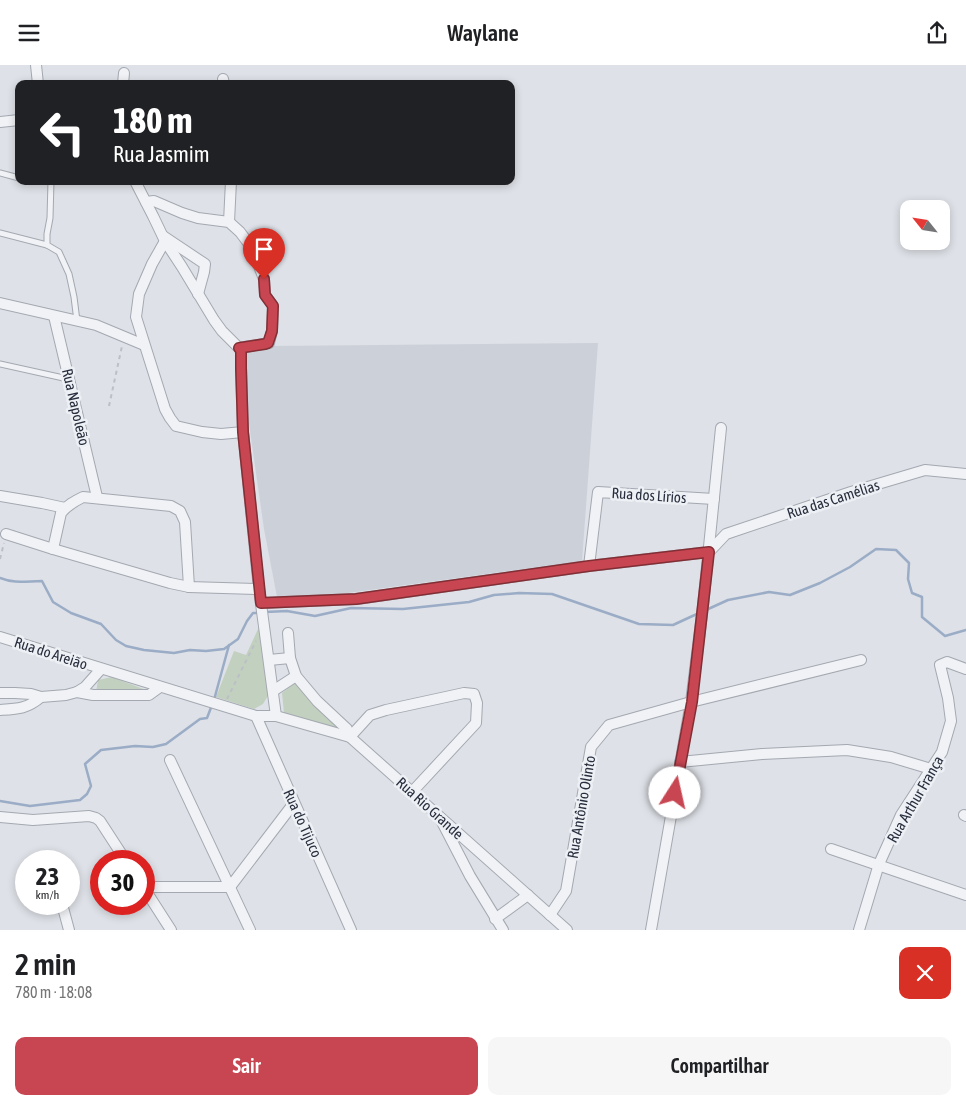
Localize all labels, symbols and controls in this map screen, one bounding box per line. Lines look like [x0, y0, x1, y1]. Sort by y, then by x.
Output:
icon: menu [15, 19, 43, 47]
icon: share [923, 19, 951, 47]
text: Waylane [447, 20, 519, 46]
icon: left [30, 100, 95, 165]
text: 180 m [113, 100, 192, 140]
text: Rua Jasmim [113, 141, 210, 167]
north arrow [900, 200, 950, 250]
map controls [900, 200, 950, 250]
pin [243, 228, 285, 279]
icon: arrive [250, 235, 278, 263]
street label: Rua Napoleão [59, 367, 93, 447]
street label: Rua das Camélias [785, 476, 881, 522]
street label: Rua dos Lírios [611, 484, 687, 506]
street label: Rua do Areião [12, 633, 90, 673]
street label: Rua Arthur França [883, 753, 947, 845]
street label: Rua Antônio Olinto [564, 754, 598, 860]
position arrow [648, 766, 700, 818]
street label: Rua Rio Grande [393, 774, 467, 843]
street label: Rua do Tijuco [280, 786, 326, 860]
speed limit sign: 30 [90, 850, 155, 915]
text: 23 [36, 862, 59, 890]
text: km/h [36, 888, 59, 902]
text: 2 min [15, 947, 76, 981]
button: close [899, 947, 951, 999]
text: 780 m · 18:08 [15, 983, 92, 1001]
button: Sair [15, 1037, 478, 1095]
button: Compartilhar [488, 1037, 951, 1095]

